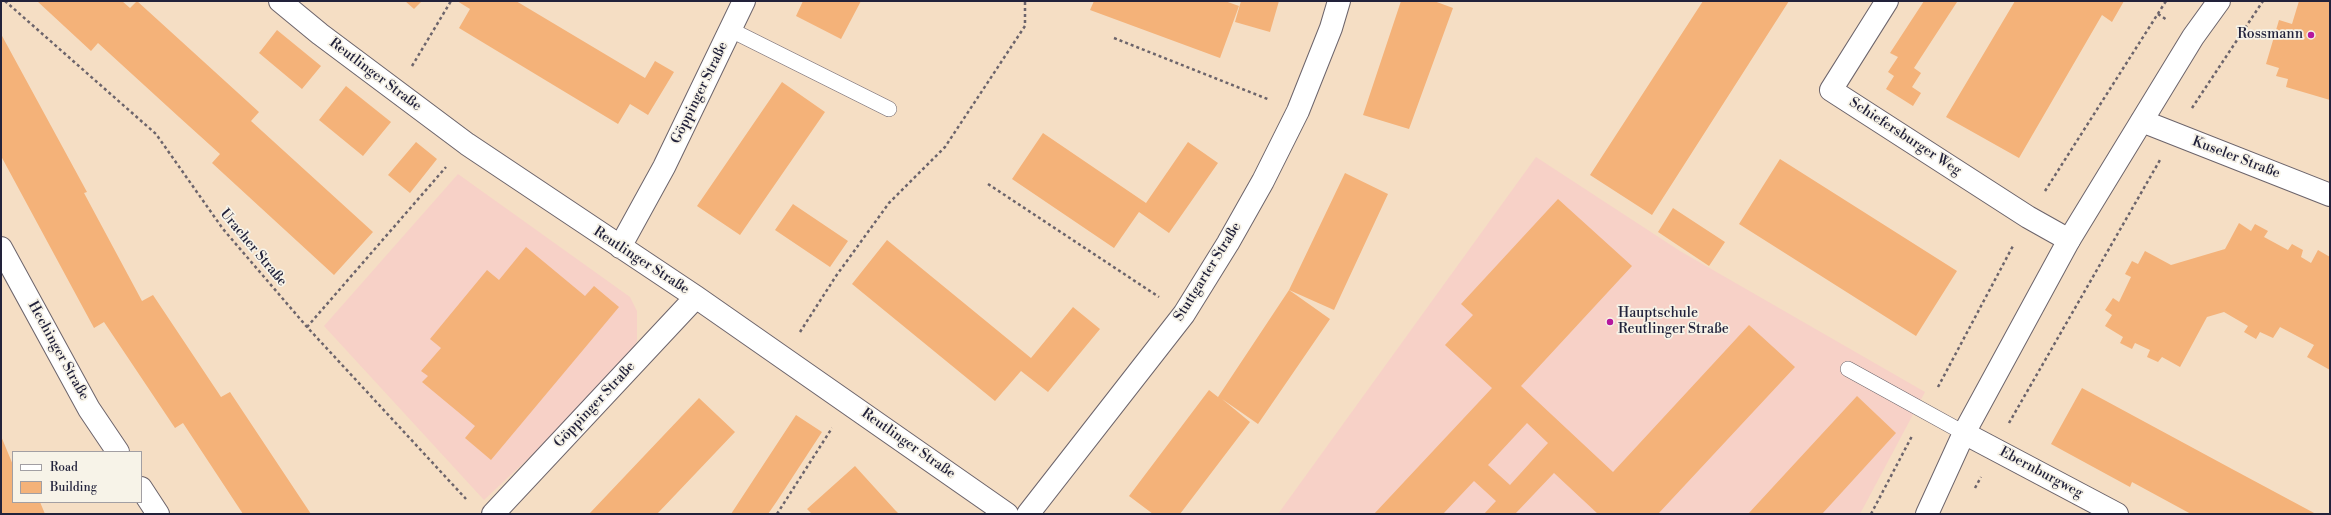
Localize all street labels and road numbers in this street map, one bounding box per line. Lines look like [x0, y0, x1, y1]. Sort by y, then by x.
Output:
street label: Reutlinger Straße [326, 35, 424, 115]
street label: Göppinger Straße [668, 39, 732, 147]
street label: Schiefersburger Weg [1846, 95, 1964, 179]
street label: Kuseler Straße [2190, 134, 2282, 182]
street label: Uracher Straße [216, 206, 290, 290]
street label: Stuttgarter Straße [1171, 219, 1245, 325]
street label: Reutlinger Straße [590, 224, 692, 298]
street label: Hechinger Straße [24, 299, 92, 403]
street label: Göppinger Straße [551, 359, 639, 451]
street label: Reutlinger Straße [858, 405, 958, 483]
street label: Ebernburgweg [1996, 444, 2086, 502]

